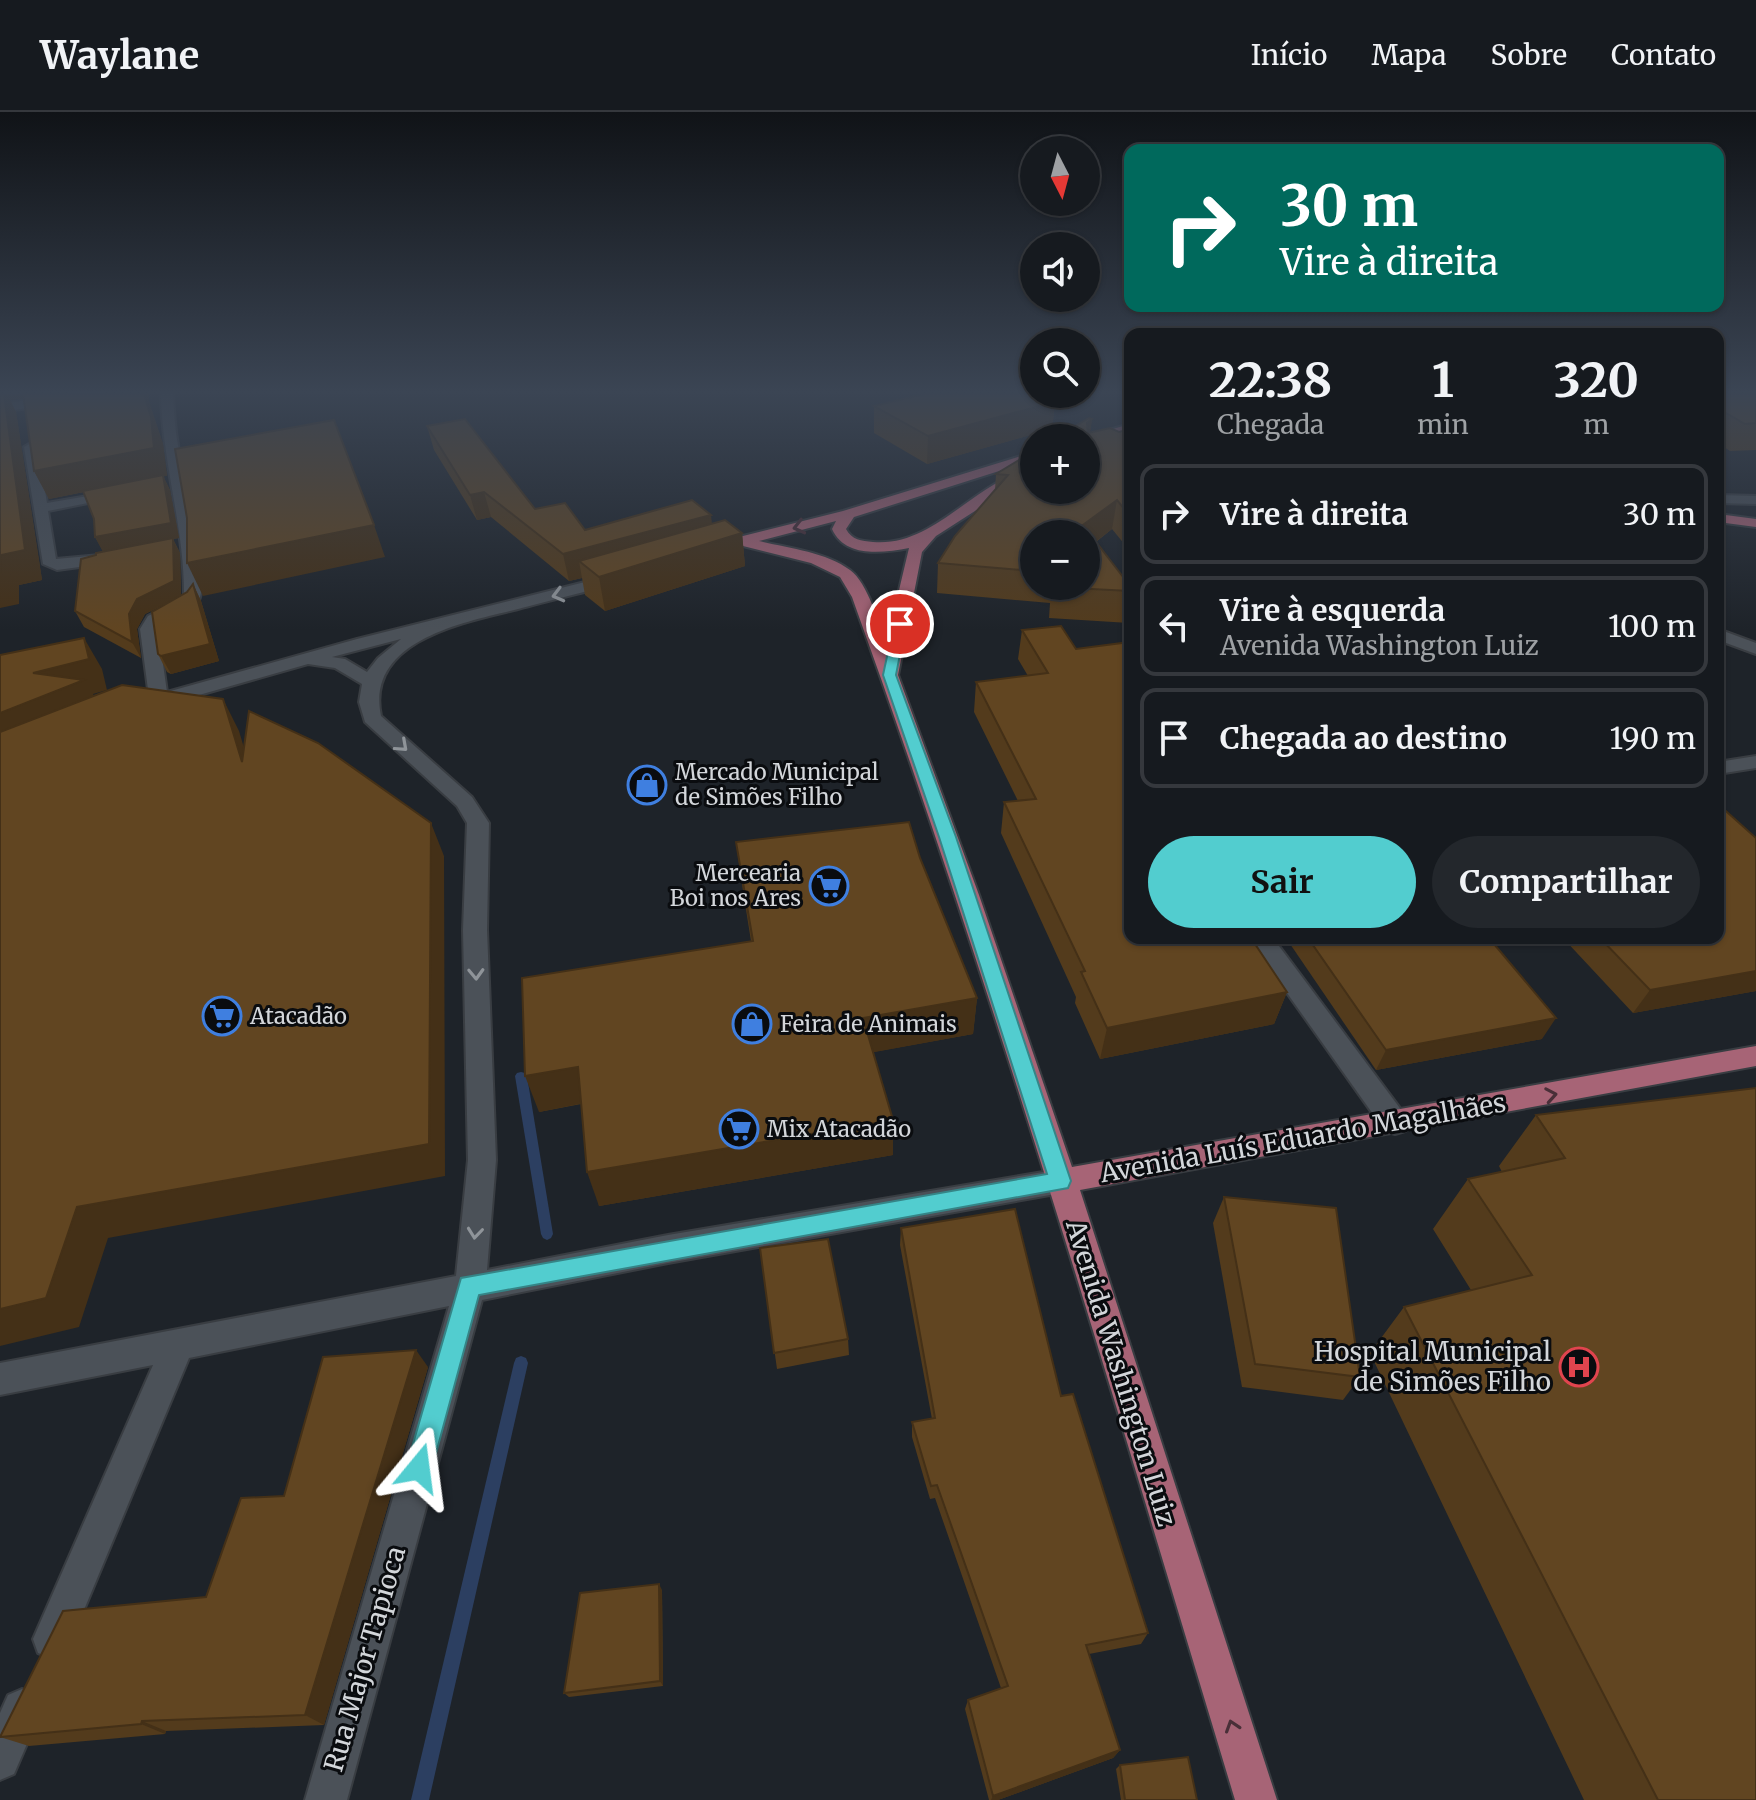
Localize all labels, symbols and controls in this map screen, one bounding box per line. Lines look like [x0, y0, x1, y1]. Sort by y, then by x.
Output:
text: Waylane [40, 32, 199, 79]
text: Início [1251, 37, 1327, 73]
text: Mapa [1371, 37, 1446, 73]
text: Sobre [1490, 37, 1567, 73]
text: Contato [1611, 37, 1716, 73]
north arrow [1020, 136, 1100, 216]
map controls [1020, 136, 1100, 600]
text: 30 m [1280, 171, 1418, 241]
icon: right [1148, 176, 1252, 280]
button: sound [1020, 232, 1100, 312]
text: Vire à direita [1280, 240, 1498, 285]
button: search [1020, 328, 1100, 408]
text: 22:38 [1209, 350, 1332, 410]
text: 1 [1432, 350, 1454, 410]
text: 320 [1554, 350, 1639, 410]
text: Chegada [1217, 408, 1324, 441]
text: min [1417, 408, 1469, 441]
text: m [1583, 408, 1609, 441]
button: + [1020, 424, 1100, 504]
icon: right [1152, 492, 1196, 536]
text: Vire à direita [1220, 495, 1408, 533]
text: 30 m [1623, 495, 1696, 533]
one-way arrow [792, 517, 806, 534]
button: − [1020, 520, 1100, 600]
one-way arrow [551, 585, 565, 602]
pin [866, 590, 934, 658]
text: Vire à esquerda [1220, 591, 1445, 629]
icon: arrive [878, 602, 922, 646]
icon: left [1152, 604, 1196, 648]
text: 100 m [1608, 607, 1696, 645]
text: Avenida Washington Luiz [1220, 629, 1539, 662]
icon: arrive [1152, 716, 1196, 760]
text: Chegada ao destino [1220, 719, 1507, 757]
text: 190 m [1609, 719, 1696, 757]
one-way arrow [393, 736, 408, 750]
place label: Mercado Municipal de Simões Filho [675, 758, 879, 811]
shop icon: Mercado Municipal de Simões Filho [626, 764, 668, 806]
button: Sair [1148, 836, 1416, 928]
button: Compartilhar [1432, 836, 1700, 928]
place label: Mercearia Boi nos Ares [670, 859, 801, 912]
supermarket icon: Mercearia Boi nos Ares [808, 865, 850, 907]
one-way arrow [468, 968, 485, 981]
supermarket icon: Atacadão [201, 995, 243, 1037]
place label: Atacadão [249, 1002, 347, 1030]
shop icon: Feira de Animais [731, 1003, 773, 1045]
place label: Feira de Animais [780, 1010, 957, 1038]
street label: Avenida Luís Eduardo Magalhães [1096, 1086, 1508, 1190]
one-way arrow [1544, 1087, 1558, 1104]
supermarket icon: Mix Atacadão [718, 1108, 760, 1150]
place label: Mix Atacadão [767, 1115, 911, 1143]
street label: Avenida Washington Luiz [1059, 1215, 1184, 1530]
one-way arrow [467, 1227, 484, 1240]
place label: Hospital Municipal de Simões Filho [1314, 1335, 1551, 1398]
hospital icon: Hospital Municipal de Simões Filho [1558, 1346, 1600, 1388]
position arrow [377, 1426, 461, 1510]
street label: Rua Major Tapioca [317, 1542, 412, 1775]
one-way arrow [1225, 1719, 1241, 1733]

